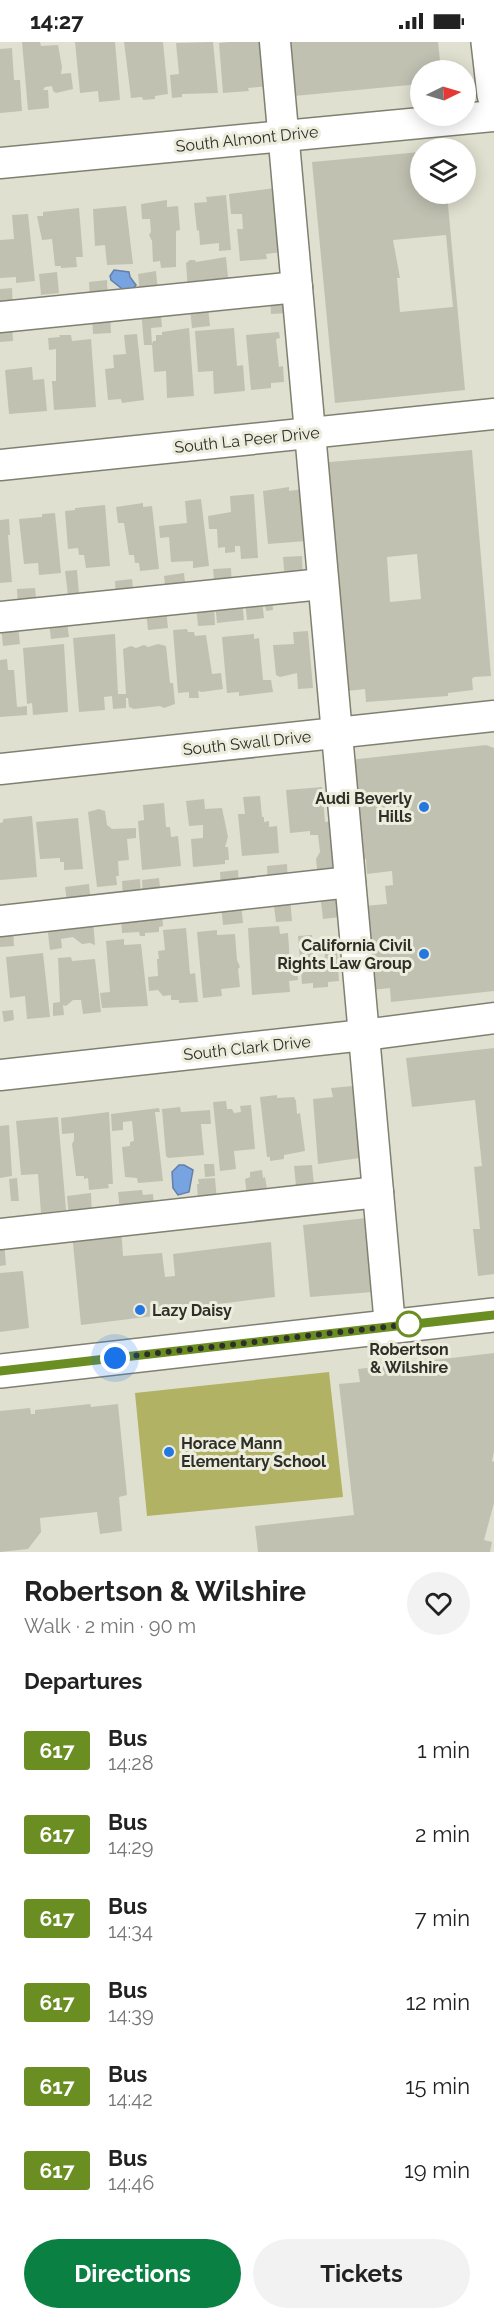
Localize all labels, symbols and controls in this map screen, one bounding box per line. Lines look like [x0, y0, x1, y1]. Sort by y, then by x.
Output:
text: 14:27 [30, 8, 84, 34]
north arrow [410, 60, 476, 126]
map controls [410, 60, 476, 204]
street label: South Almont Drive [175, 122, 319, 156]
button: layers [410, 138, 476, 204]
street label: South La Peer Drive [174, 423, 320, 457]
street label: South Swall Drive [182, 727, 312, 759]
place label: Audi Beverly Hills [315, 789, 412, 826]
marker: Audi Beverly Hills [417, 800, 431, 814]
place label: California Civil Rights Law Group [277, 936, 413, 973]
marker: California Civil Rights Law Group [417, 947, 431, 961]
street label: South Clark Drive [182, 1032, 312, 1064]
place label: Lazy Daisy [152, 1301, 232, 1320]
marker: Lazy Daisy [133, 1303, 147, 1317]
marker: Robertson & Wilshire [396, 1311, 422, 1337]
place label: Robertson & Wilshire [369, 1340, 449, 1377]
your location [100, 1343, 130, 1373]
place label: Horace Mann Elementary School [181, 1434, 327, 1471]
marker: Horace Mann Elementary School [162, 1445, 176, 1459]
button: heart [407, 1572, 470, 1635]
text: Robertson & Wilshire [24, 1575, 306, 1608]
text: Walk · 2 min · 90 m [24, 1614, 196, 1638]
text: Departures [24, 1668, 142, 1694]
text: Bus [108, 1725, 147, 1751]
text: 1 min [417, 1737, 470, 1763]
text: 617 [40, 1738, 74, 1763]
text: 14:28 [108, 1751, 154, 1775]
text: Bus [108, 1809, 147, 1835]
text: 2 min [415, 1821, 470, 1847]
text: 617 [40, 1822, 74, 1847]
text: 14:29 [108, 1835, 153, 1859]
text: Bus [108, 1893, 147, 1919]
text: 7 min [415, 1905, 470, 1931]
text: 617 [40, 1906, 74, 1931]
text: 14:34 [108, 1919, 153, 1943]
text: Bus [108, 1977, 147, 2003]
text: 12 min [406, 1989, 470, 2015]
text: 617 [40, 1990, 74, 2015]
text: 14:39 [108, 2003, 154, 2027]
text: Bus [108, 2061, 147, 2087]
text: 15 min [405, 2073, 470, 2099]
text: 617 [40, 2074, 74, 2099]
text: 14:42 [108, 2087, 153, 2111]
text: Bus [108, 2145, 147, 2171]
text: 19 min [404, 2157, 470, 2183]
text: 617 [40, 2158, 74, 2183]
text: 14:46 [108, 2171, 154, 2195]
button: Directions [24, 2239, 241, 2308]
button: Tickets [253, 2239, 470, 2308]

